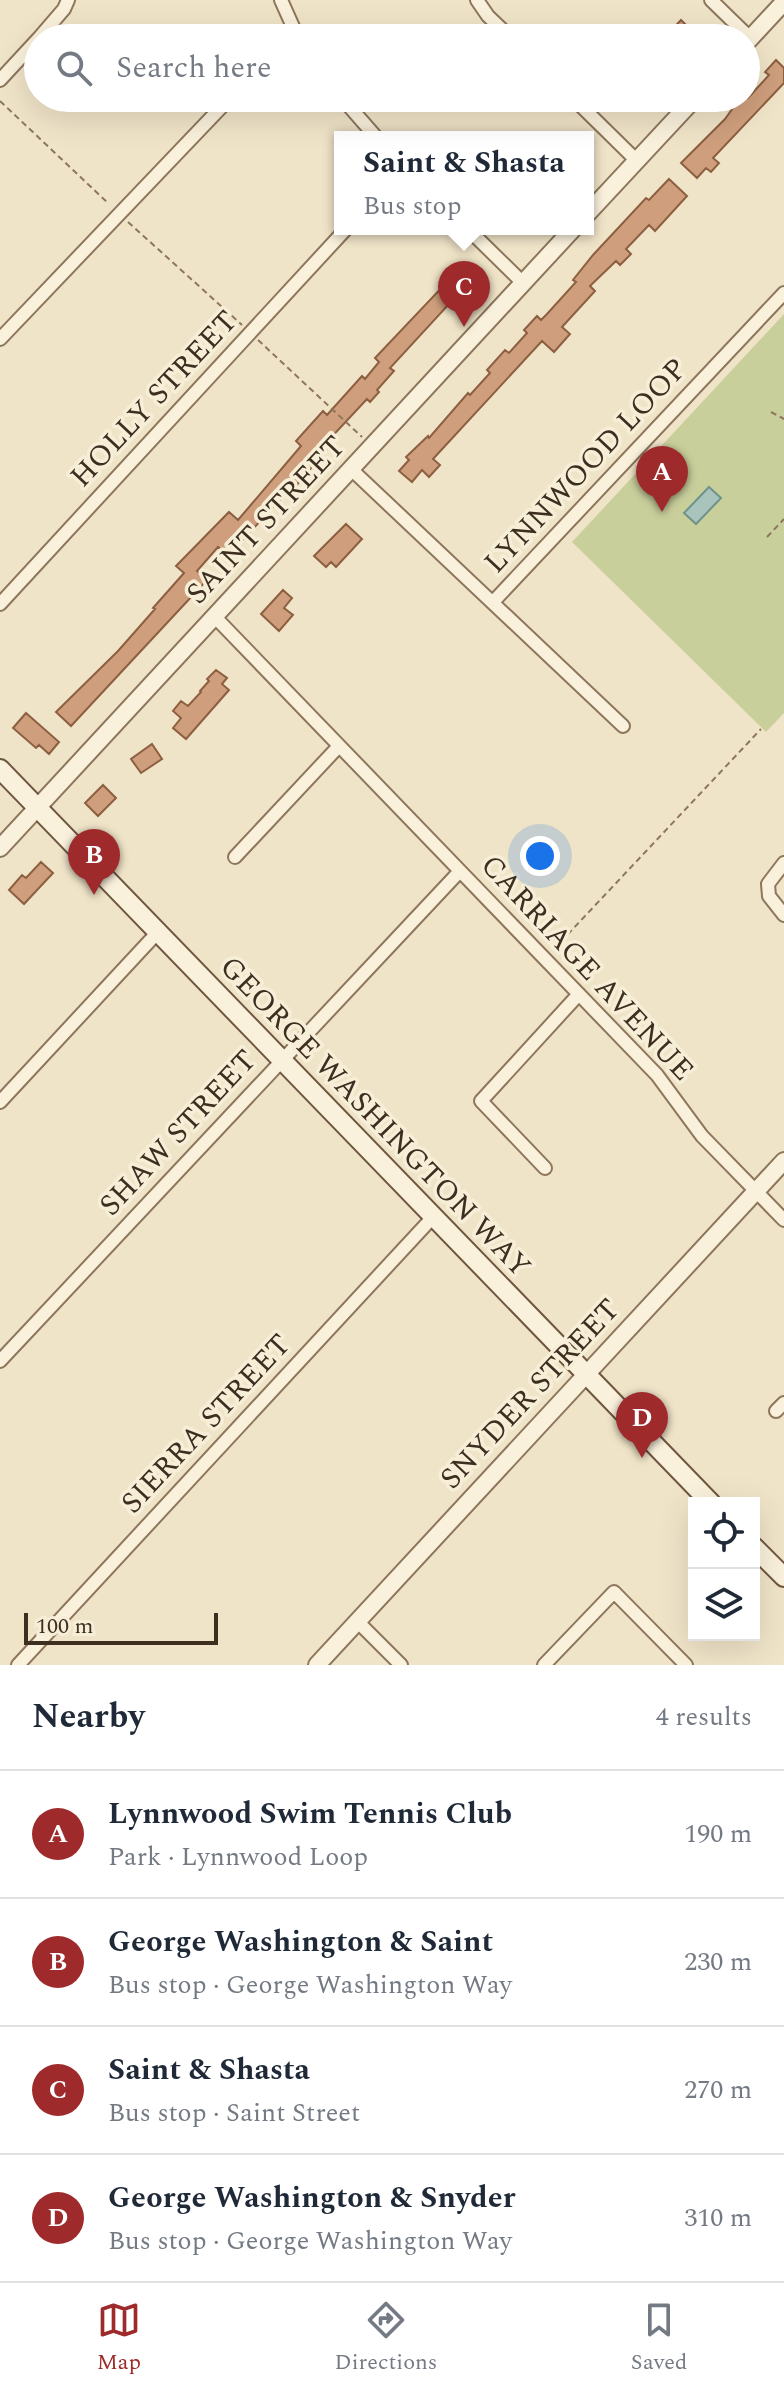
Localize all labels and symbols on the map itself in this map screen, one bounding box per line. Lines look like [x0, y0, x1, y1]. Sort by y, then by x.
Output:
pin: C [438, 261, 490, 327]
street label: HOLLY STREET [59, 300, 249, 498]
street label: LYNNWOOD LOOP [473, 348, 699, 584]
street label: SAINT STREET [175, 425, 357, 615]
pin: A [636, 446, 688, 512]
pin: B [68, 829, 120, 895]
your location [520, 836, 560, 876]
street label: CARRIAGE AVENUE [469, 844, 705, 1092]
street label: GEORGE WASHINGTON WAY [208, 946, 542, 1288]
street label: SHAW STREET [88, 1039, 268, 1227]
street label: SNYDER STREET [429, 1288, 631, 1500]
street label: SIERRA STREET [110, 1323, 302, 1525]
pin: D [616, 1392, 668, 1458]
scale bar [24, 1609, 218, 1645]

